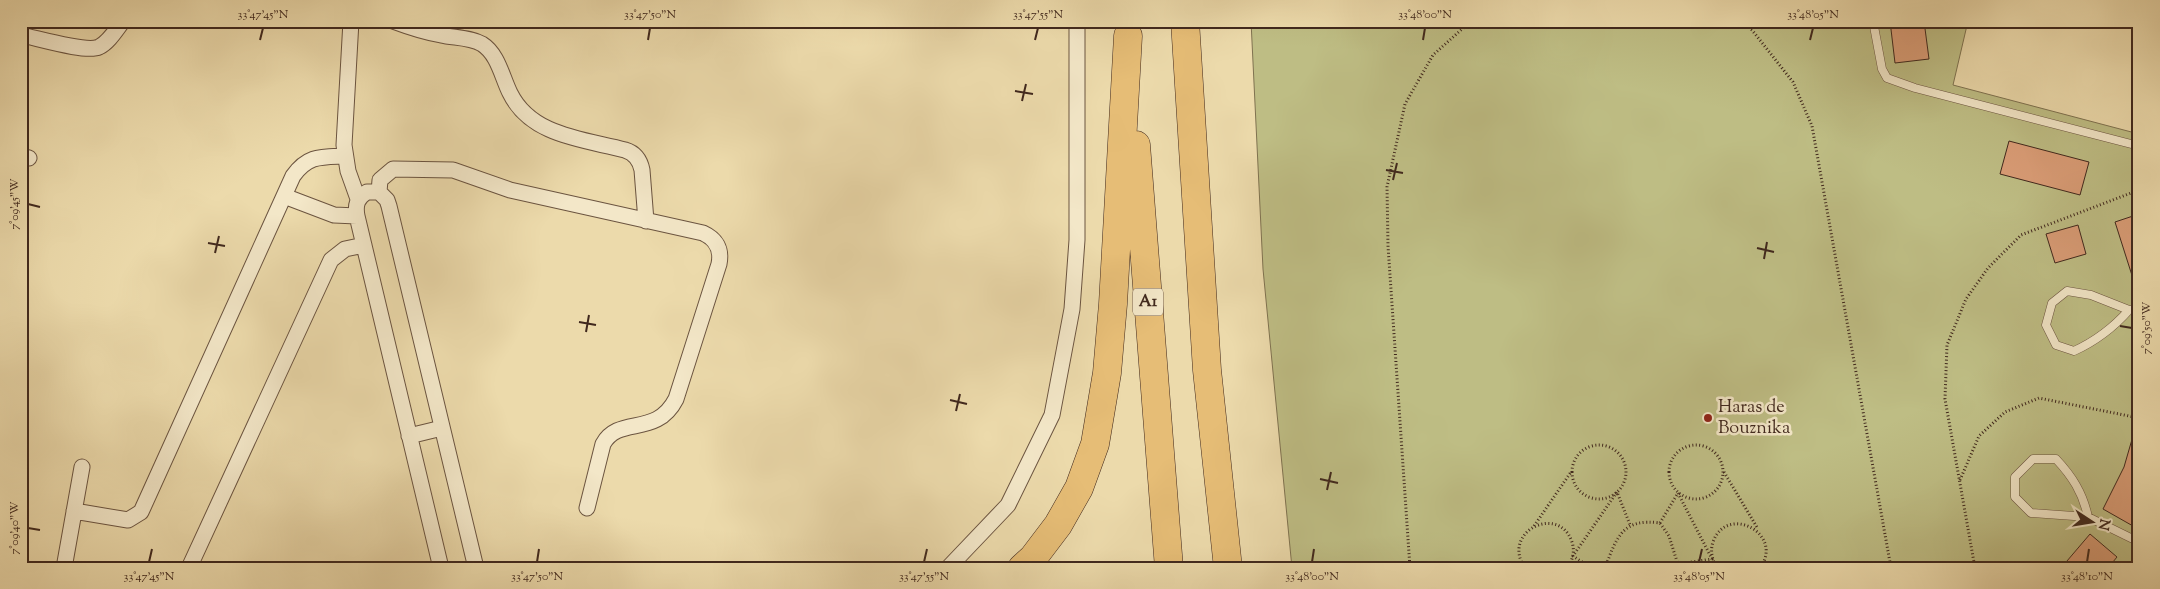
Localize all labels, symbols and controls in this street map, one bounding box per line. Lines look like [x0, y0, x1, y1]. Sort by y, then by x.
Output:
text: 33°47'45"N [238, 6, 289, 24]
text: 33°47'50"N [624, 6, 676, 24]
text: 33°47'55"N [1013, 6, 1063, 24]
text: 33°48'00"N [1398, 6, 1452, 24]
text: 33°48'05"N [1787, 6, 1839, 24]
text: 7°09'45"W [6, 178, 24, 230]
road number: A1 [1133, 288, 1163, 316]
text: 7°09'50"W [2138, 301, 2156, 354]
place label: Haras de Bouznika [1718, 395, 1790, 442]
marker: Haras de Bouznika [1702, 412, 1714, 424]
north arrow [2068, 496, 2118, 546]
text: 7°09'40"W [6, 501, 24, 555]
text: N [2092, 517, 2114, 532]
text: 33°47'45"N [124, 568, 175, 586]
text: 33°47'50"N [511, 568, 563, 586]
text: 33°47'55"N [899, 568, 949, 586]
text: 33°48'00"N [1285, 568, 1339, 586]
text: 33°48'05"N [1673, 568, 1725, 586]
text: 33°48'10"N [2061, 568, 2113, 586]

